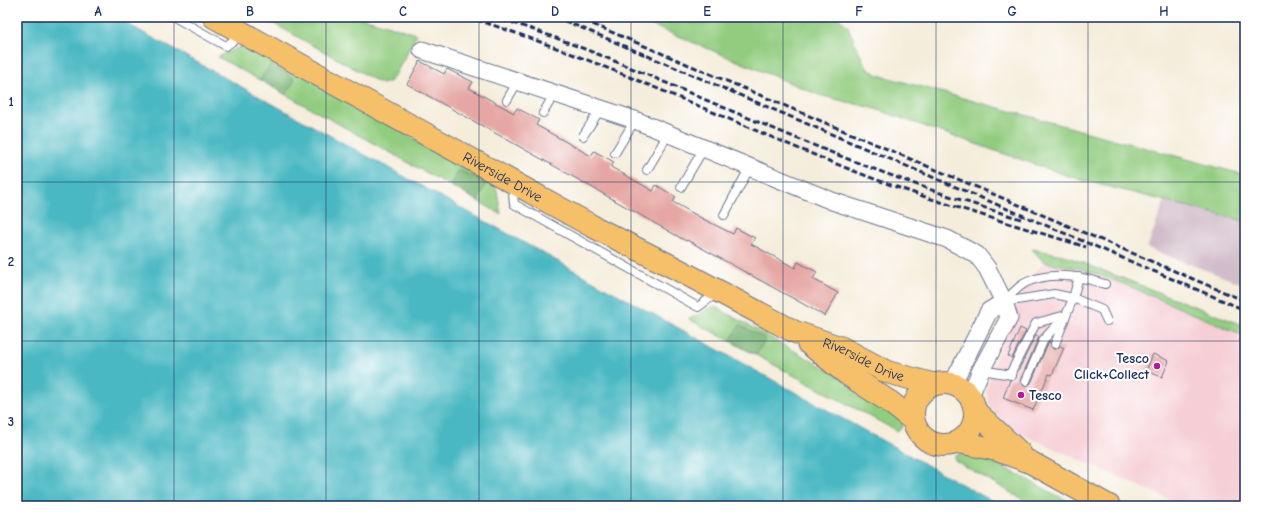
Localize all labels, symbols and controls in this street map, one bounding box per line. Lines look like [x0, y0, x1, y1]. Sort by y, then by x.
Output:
text: A [94, 4, 102, 19]
text: B [246, 4, 254, 19]
text: C [399, 4, 407, 19]
text: D [551, 4, 559, 19]
text: E [703, 4, 711, 19]
text: F [855, 4, 863, 19]
text: G [1007, 4, 1017, 19]
text: H [1159, 4, 1169, 19]
text: 1 [8, 94, 14, 109]
street label: Riverside Drive [460, 148, 545, 205]
text: 2 [8, 254, 14, 269]
street label: Riverside Drive [821, 334, 906, 385]
place label: Tesco Click+Collect [1074, 350, 1149, 383]
marker: Tesco Click+Collect [1152, 361, 1162, 371]
place label: Tesco [1029, 387, 1062, 404]
marker: Tesco [1016, 390, 1026, 400]
text: 3 [8, 414, 14, 429]

